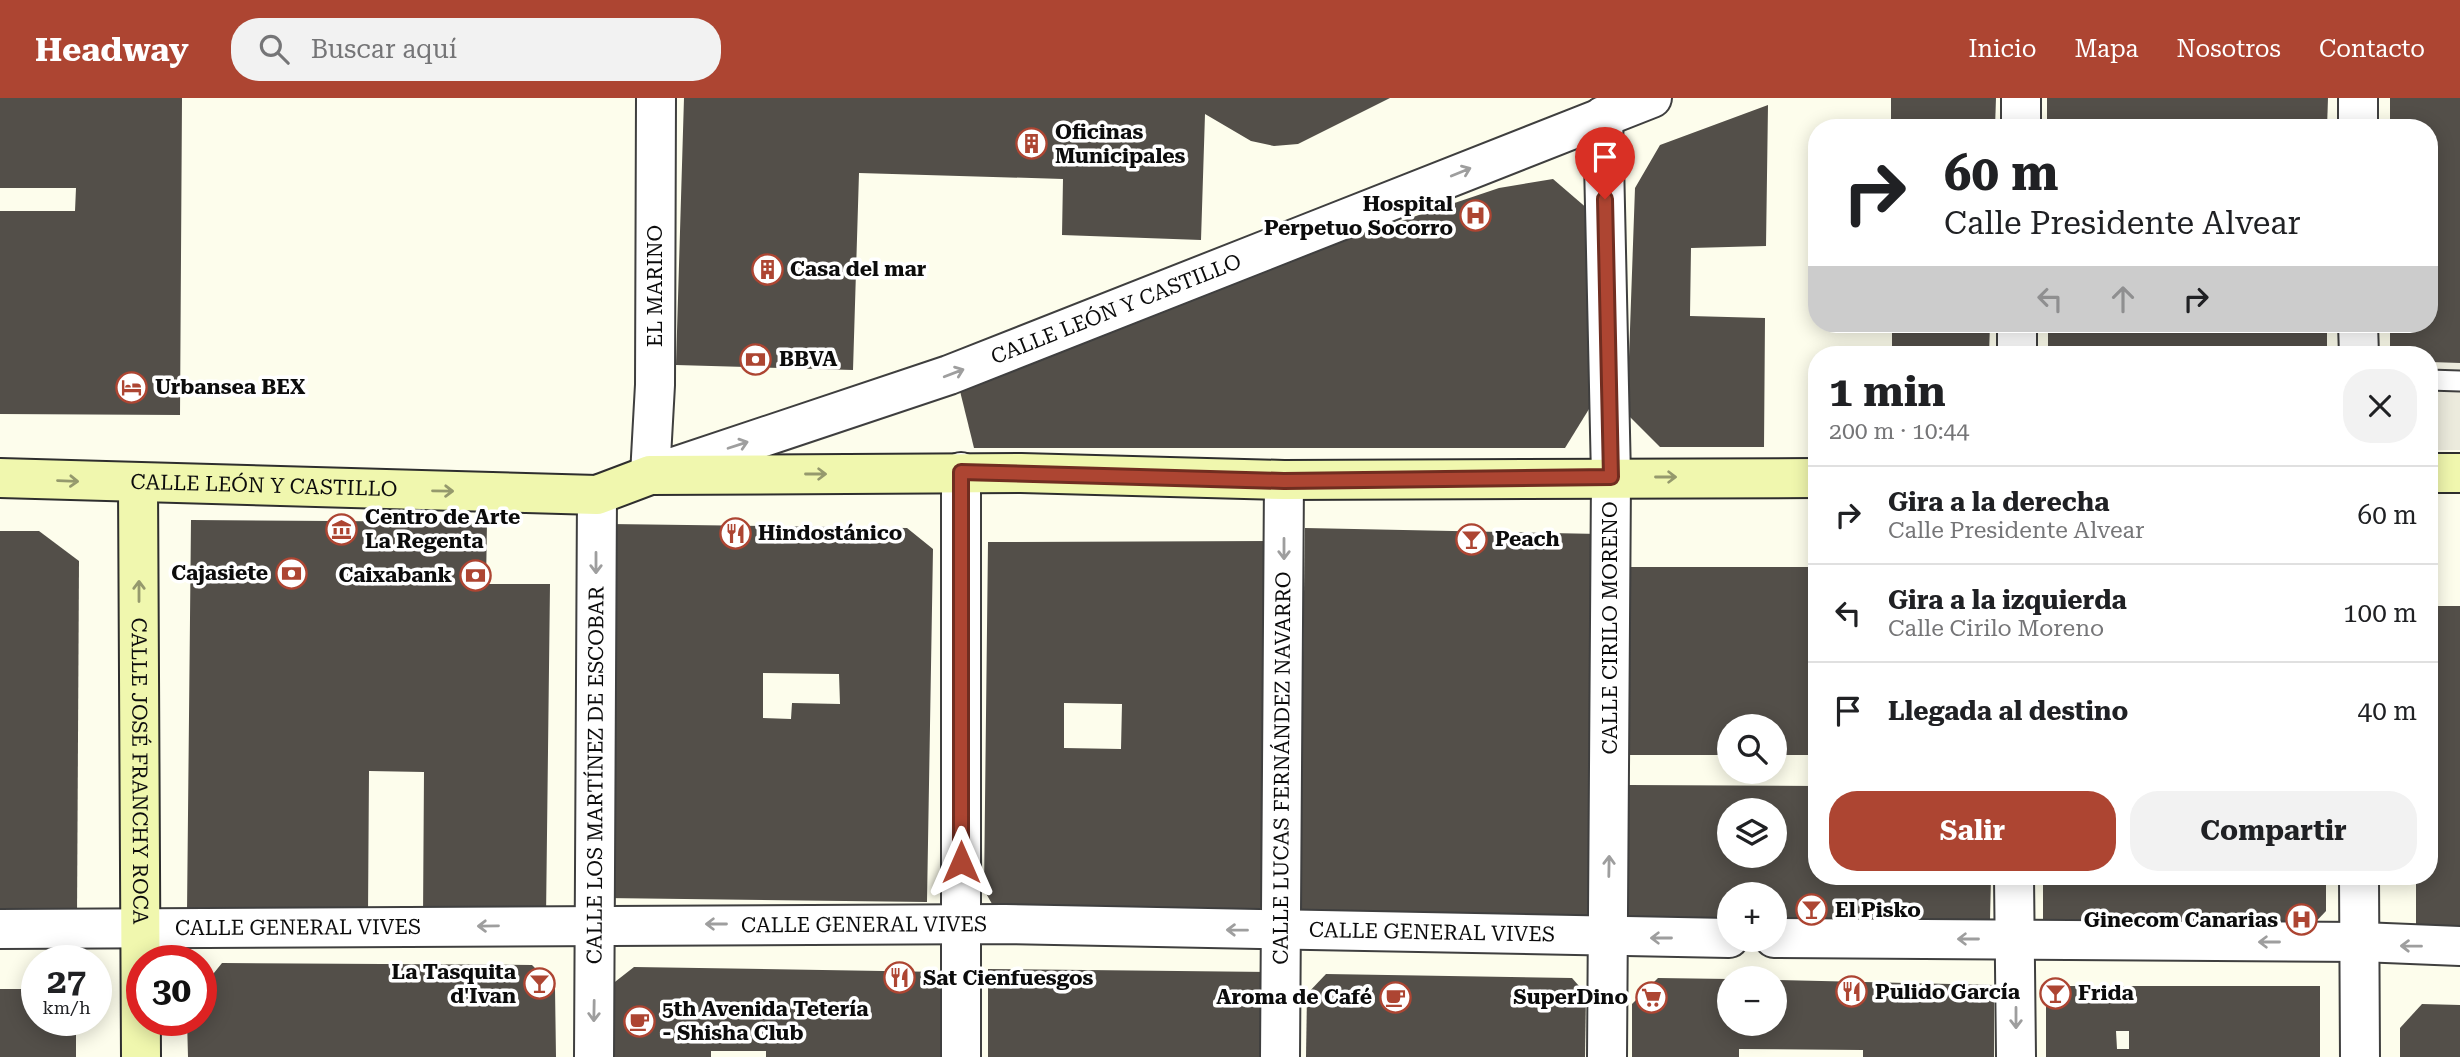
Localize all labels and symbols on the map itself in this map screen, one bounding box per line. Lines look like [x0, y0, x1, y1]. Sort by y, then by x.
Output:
place label: Oficinas Municipales [1055, 120, 1186, 168]
building icon: Oficinas Municipales [1015, 127, 1049, 161]
pin [1575, 127, 1635, 199]
one-way arrow [1450, 164, 1472, 177]
place label: Hospital Perpetuo Socorro [1264, 192, 1453, 240]
hospital icon: Hospital Perpetuo Socorro [1459, 199, 1493, 233]
street label: EL MARINO [643, 225, 667, 347]
street label: CALLE LEÓN Y CASTILLO [988, 249, 1245, 369]
building icon: Casa del mar [750, 252, 784, 286]
place label: Casa del mar [790, 257, 927, 281]
bank icon: BBVA [739, 342, 773, 376]
place label: BBVA [779, 347, 838, 371]
one-way arrow [942, 366, 964, 378]
hotel icon: Urbansea BEX [115, 370, 149, 404]
place label: Urbansea BEX [155, 375, 306, 399]
one-way arrow [727, 438, 749, 451]
one-way arrow [805, 467, 828, 480]
street label: CALLE LEÓN Y CASTILLO [130, 470, 398, 501]
one-way arrow [1654, 470, 1677, 484]
one-way arrow [56, 475, 79, 488]
one-way arrow [431, 485, 454, 498]
street label: CALLE CIRILO MORENO [1598, 501, 1622, 755]
place label: Centro de Arte La Regenta [365, 505, 520, 553]
museum icon: Centro de Arte La Regenta [325, 512, 359, 546]
restaurant icon: Hindostánico [718, 516, 752, 550]
place label: Hindostánico [758, 521, 902, 545]
bar icon: Peach [1455, 522, 1489, 556]
place label: Peach [1495, 527, 1560, 551]
one-way arrow [1277, 537, 1291, 560]
one-way arrow [589, 551, 603, 574]
bank icon: Cajasiete [274, 556, 308, 590]
bank icon: Caixabank [458, 558, 492, 592]
place label: Cajasiete [171, 561, 268, 585]
place label: Caixabank [338, 563, 452, 587]
street label: CALLE LUCAS FERNÁNDEZ NAVARRO [1269, 571, 1295, 965]
one-way arrow [132, 580, 146, 603]
street label: CALLE LOS MARTÍNEZ DE ESCOBAR [582, 585, 609, 964]
street label: CALLE JOSÉ FRANCHY ROCA [127, 617, 152, 925]
position arrow [924, 825, 998, 899]
one-way arrow [1602, 855, 1615, 878]
bar icon: El Pisko [1795, 893, 1829, 927]
place label: El Pisko [1835, 898, 1921, 922]
hospital icon: Ginecom Canarias [2284, 903, 2318, 937]
place label: Ginecom Canarias [2084, 908, 2278, 932]
street label: CALLE GENERAL VIVES [741, 912, 987, 937]
street label: CALLE GENERAL VIVES [175, 915, 421, 940]
one-way arrow [705, 917, 728, 931]
street label: CALLE GENERAL VIVES [1309, 918, 1555, 947]
one-way arrow [477, 919, 500, 933]
one-way arrow [1226, 923, 1249, 937]
one-way arrow [1650, 931, 1673, 945]
one-way arrow [1956, 933, 1979, 946]
one-way arrow [2257, 935, 2280, 949]
one-way arrow [2399, 939, 2422, 953]
speed limit sign: 30 [126, 945, 217, 1036]
place label: La Tasquita d'Ivan [392, 960, 517, 1008]
restaurant icon: Sat Cienfuesgos [883, 961, 917, 995]
place label: Sat Cienfuesgos [923, 966, 1094, 990]
bar icon: La Tasquita d'Ivan [522, 967, 556, 1001]
restaurant icon: Pulido García [1835, 975, 1869, 1009]
bar icon: Frida [2038, 976, 2072, 1010]
cafe icon: Aroma de Café [1378, 980, 1412, 1014]
supermarket icon: SuperDino [1634, 980, 1668, 1014]
place label: Pulido García [1875, 980, 2021, 1004]
place label: Frida [2078, 981, 2135, 1005]
place label: Aroma de Café [1216, 985, 1372, 1009]
place label: SuperDino [1513, 985, 1628, 1009]
place label: 5th Avenida Tetería - Shisha Club [662, 997, 869, 1045]
one-way arrow [588, 999, 601, 1022]
cafe icon: 5th Avenida Tetería - Shisha Club [622, 1004, 656, 1038]
one-way arrow [2009, 1007, 2023, 1030]

